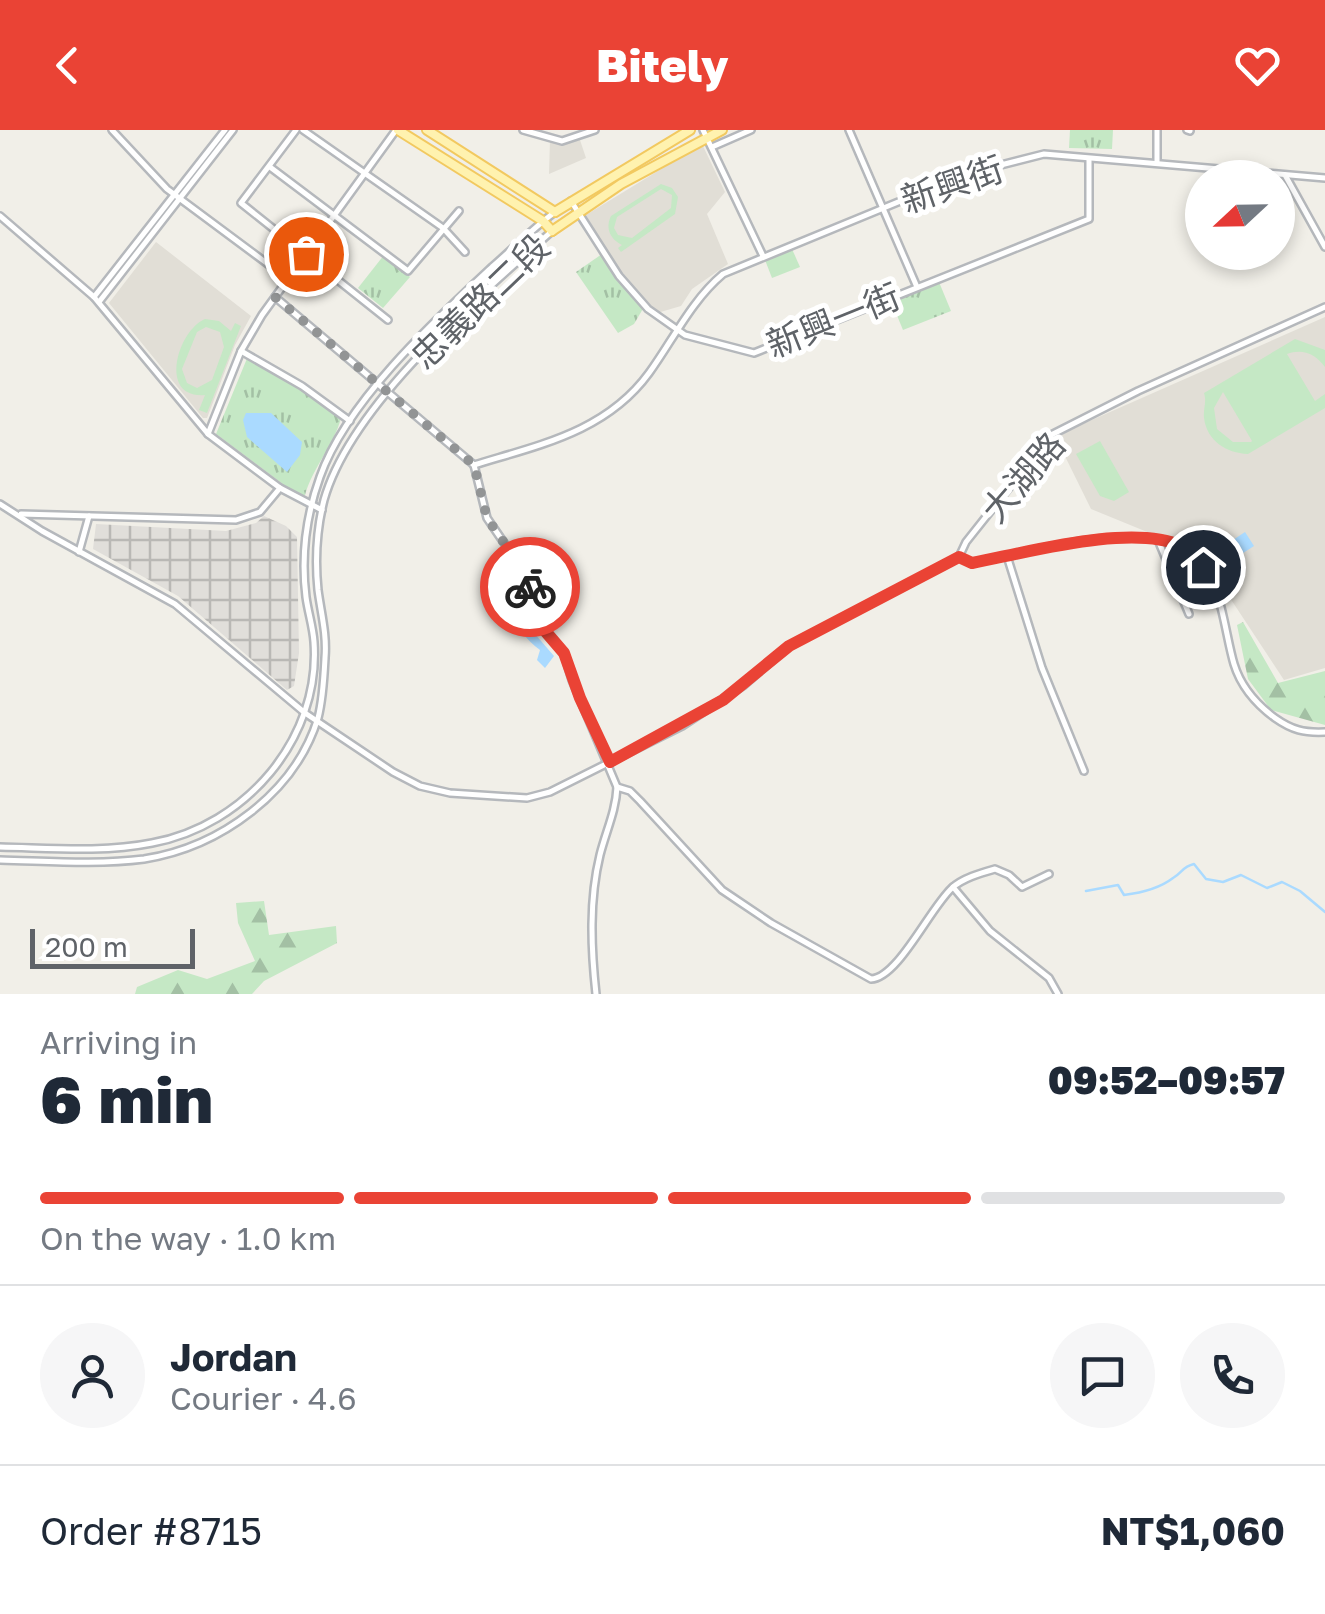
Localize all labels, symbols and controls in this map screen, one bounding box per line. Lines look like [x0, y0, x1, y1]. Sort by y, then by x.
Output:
icon: back [40, 38, 95, 93]
text: Bitely [596, 38, 729, 92]
icon: heart [1230, 38, 1285, 93]
street label: 新興街 [896, 147, 1008, 221]
north arrow [1185, 160, 1295, 270]
map controls [1185, 160, 1295, 270]
pin [264, 212, 349, 297]
street label: 忠義路二段 [402, 225, 558, 377]
icon: bag [279, 227, 334, 282]
street label: 新興一街 [760, 274, 906, 366]
street label: 大湖路 [973, 424, 1073, 530]
pin [1161, 525, 1246, 610]
courier [480, 537, 580, 637]
icon: home [1176, 540, 1231, 595]
icon: bike [503, 560, 558, 615]
scale bar [30, 924, 195, 968]
text: 200 m [45, 930, 128, 963]
text: Arriving in [40, 1023, 197, 1061]
text: 09:52–09:57 [1048, 1057, 1285, 1102]
text: 6 min [40, 1059, 213, 1137]
text: On the way · 1.0 km [40, 1219, 336, 1257]
button: person [40, 1323, 145, 1428]
button: chat [1050, 1323, 1155, 1428]
button: phone [1180, 1323, 1285, 1428]
text: Jordan [170, 1334, 297, 1379]
text: Courier · 4.6 [170, 1379, 357, 1417]
text: Order #8715 [40, 1508, 262, 1553]
text: NT$1,060 [1101, 1508, 1285, 1553]

